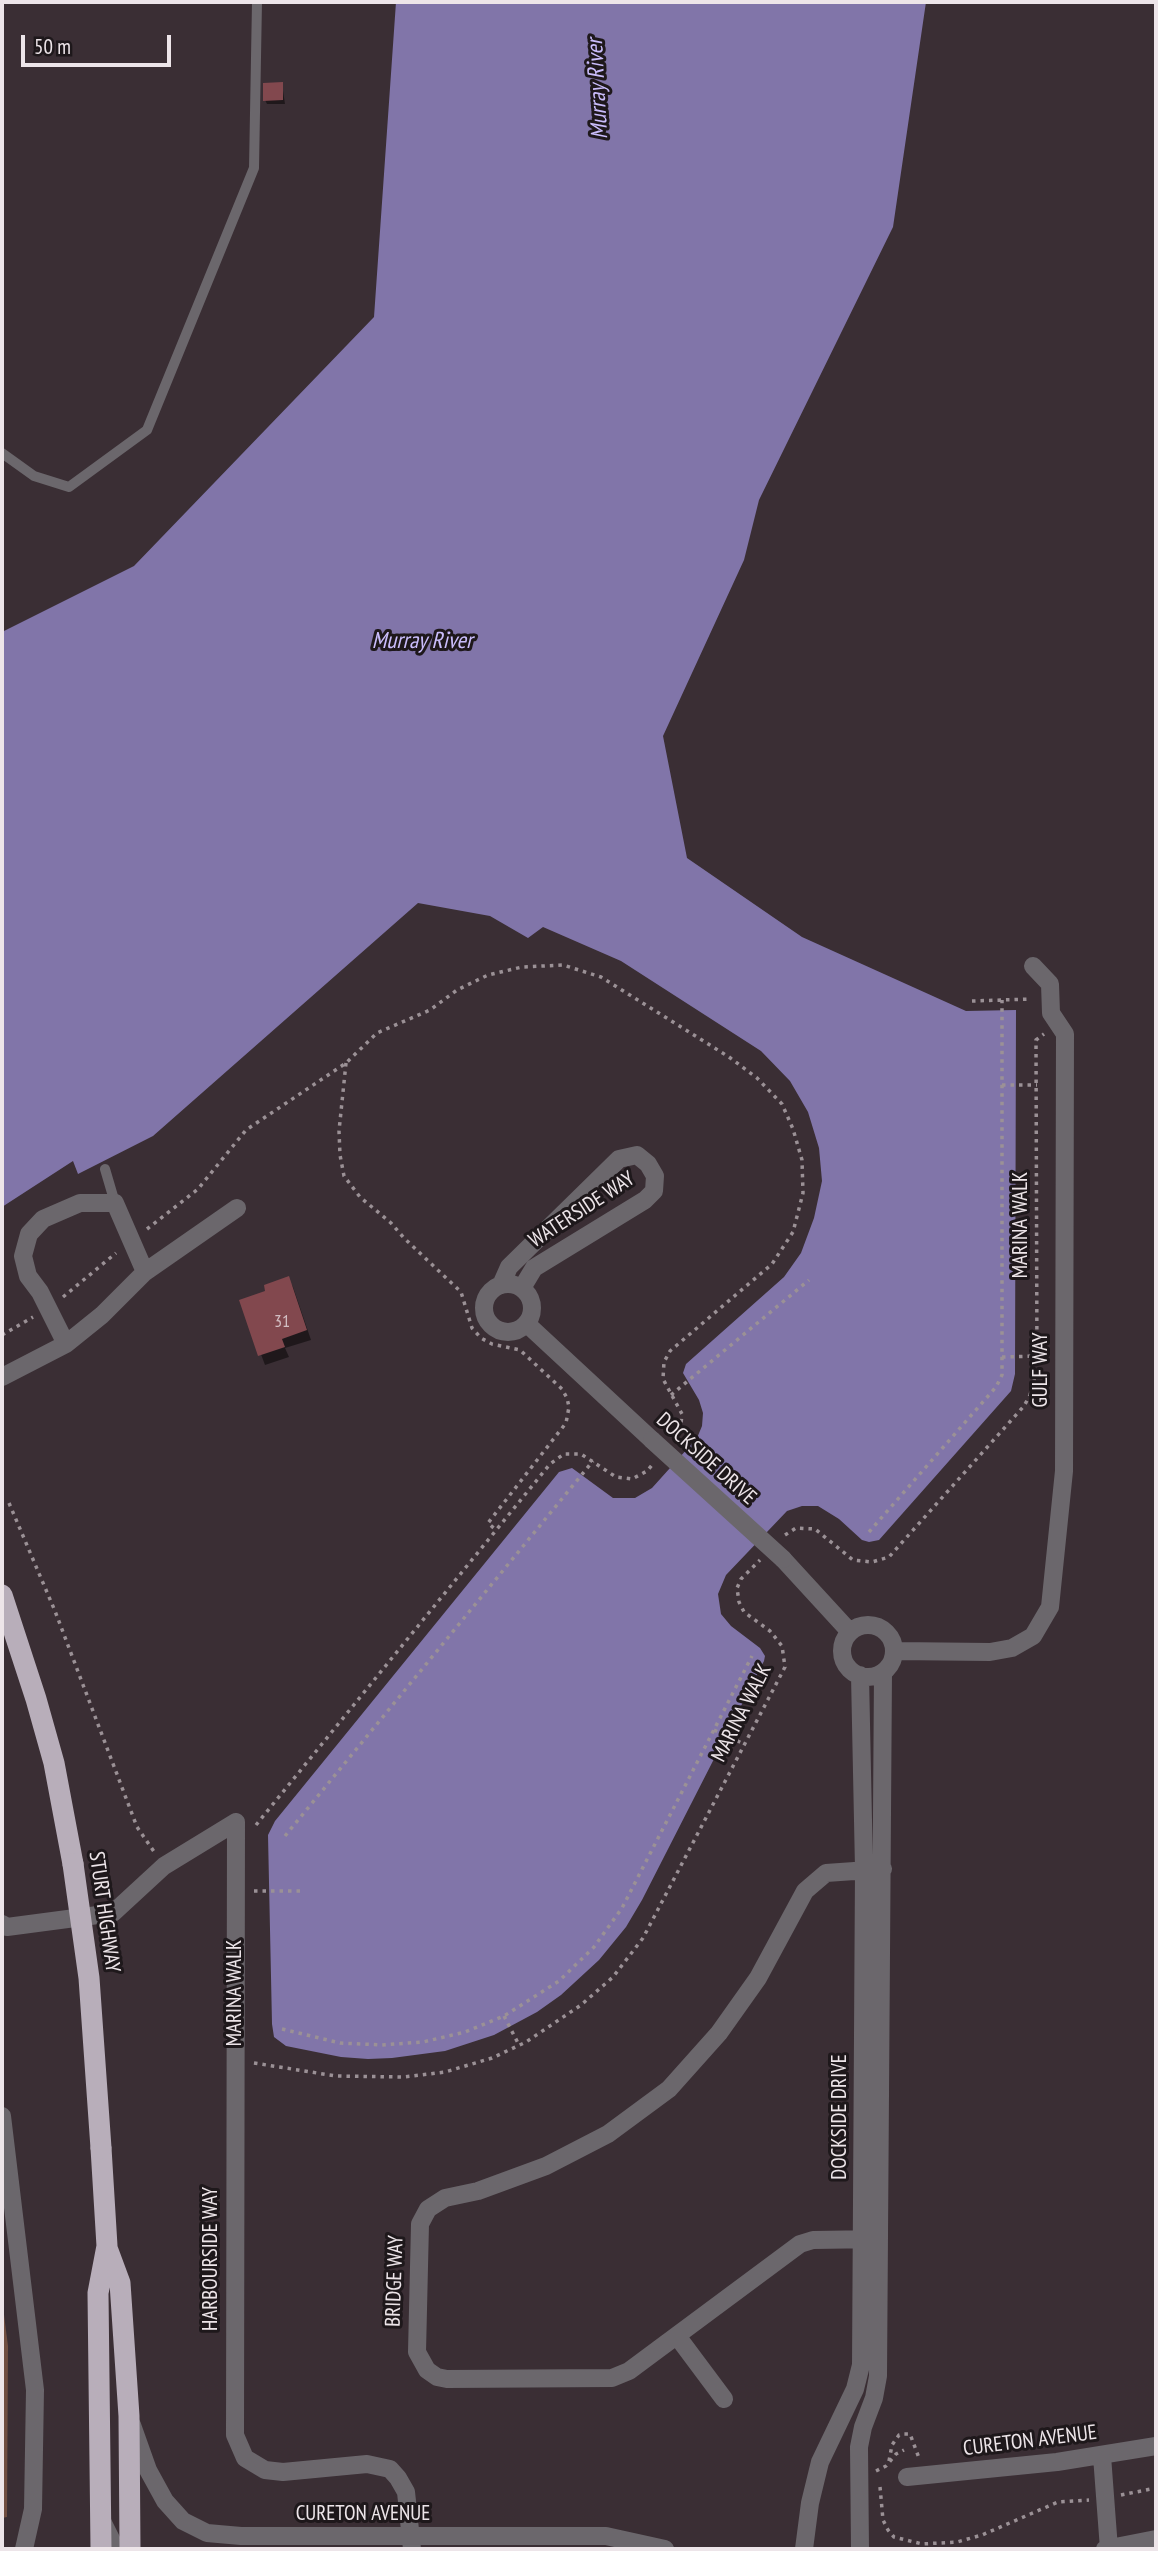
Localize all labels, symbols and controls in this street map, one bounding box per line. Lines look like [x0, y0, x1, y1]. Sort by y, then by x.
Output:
scale bar [24, 21, 175, 65]
text: 50 m [34, 33, 71, 60]
water label: Murray River [582, 38, 614, 140]
water label: Murray River [372, 627, 472, 655]
street label: WATERSIDE WAY [524, 1166, 640, 1254]
street label: MARINA WALK [1008, 1172, 1034, 1278]
house number: 31 [274, 1311, 290, 1333]
street label: GULF WAY [1028, 1333, 1054, 1407]
street label: DOCKSIDE DRIVE [651, 1408, 761, 1510]
street label: MARINA WALK [707, 1660, 777, 1766]
street label: STURT HIGHWAY [83, 1850, 125, 1974]
street label: MARINA WALK [222, 1940, 248, 2046]
street label: DOCKSIDE DRIVE [827, 2054, 853, 2180]
street label: HARBOURSIDE WAY [198, 2187, 224, 2331]
street label: BRIDGE WAY [381, 2235, 409, 2327]
street label: CURETON AVENUE [962, 2420, 1098, 2462]
street label: CURETON AVENUE [296, 2501, 430, 2527]

